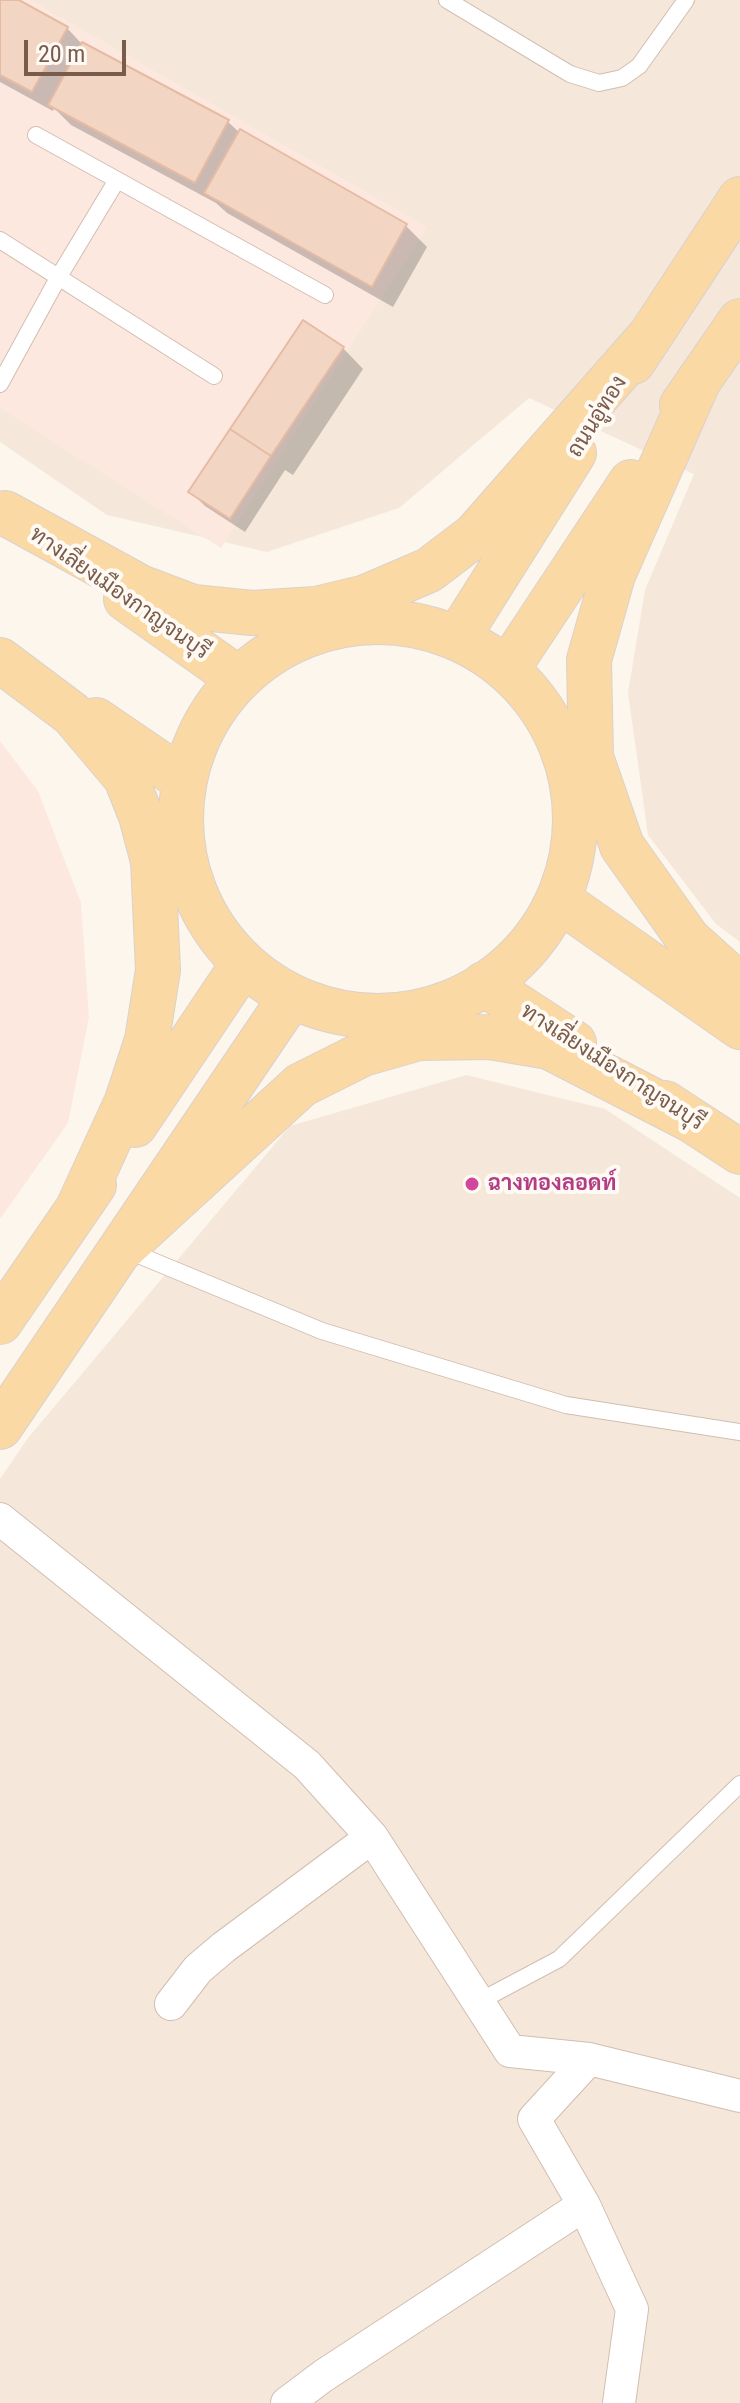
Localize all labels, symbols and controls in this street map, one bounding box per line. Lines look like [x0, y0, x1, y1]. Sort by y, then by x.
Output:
scale bar [28, 24, 130, 74]
text: 20 m [38, 40, 85, 68]
street label: ถนนอู่ทอง [563, 371, 633, 463]
street label: ทางเลี่ยงเมืองกาญจนบุรี [24, 522, 214, 666]
street label: ทางเลี่ยงเมืองกาญจนบุรี [515, 999, 709, 1137]
place label: ฉางทองลอดท์ [488, 1171, 616, 1197]
marker: ฉางทองลอดท์ [463, 1175, 481, 1193]

